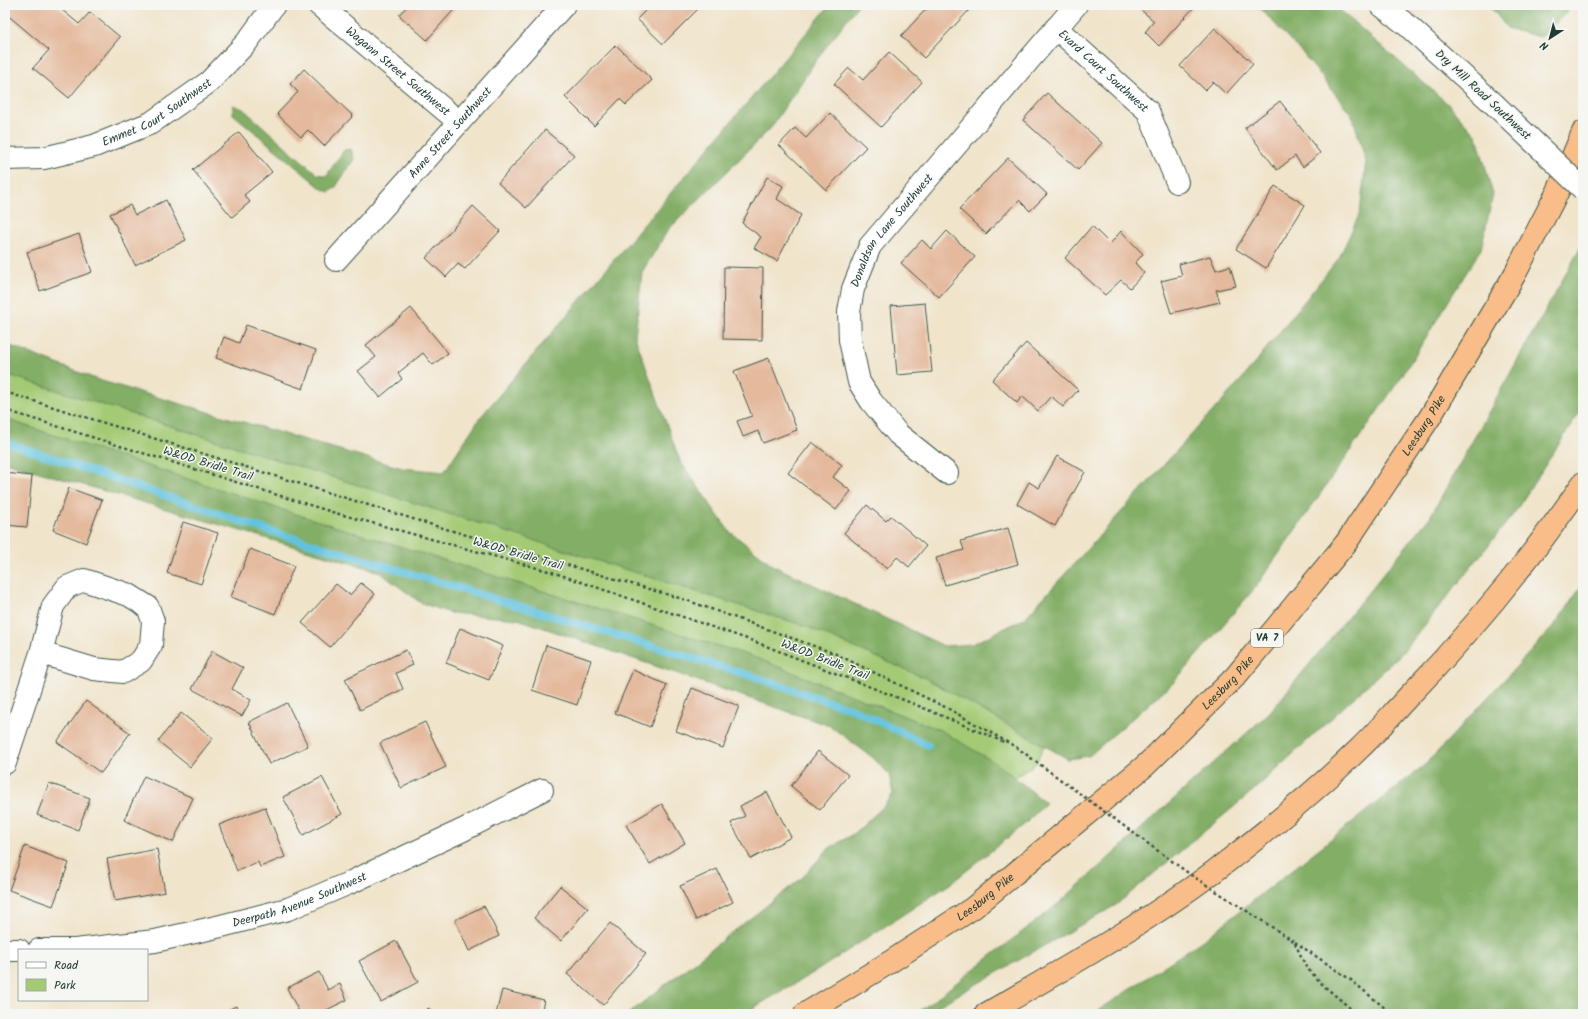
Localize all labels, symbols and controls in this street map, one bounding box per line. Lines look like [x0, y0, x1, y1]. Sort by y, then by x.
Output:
north arrow [1530, 18, 1570, 58]
street label: Wagann Street Southwest [342, 22, 455, 121]
street label: Evard Court Southwest [1054, 25, 1153, 117]
text: N [1537, 36, 1553, 55]
street label: Dry Mill Road Southwest [1430, 45, 1536, 145]
street label: Emmet Court Southwest [99, 73, 216, 151]
street label: Anne Street Southwest [404, 82, 496, 183]
street label: Donaldson Lane Southwest [845, 169, 938, 290]
street label: Leesburg Pike [1397, 391, 1451, 460]
street label: W&OD Bridle Trail [161, 441, 255, 487]
street label: W&OD Bridle Trail [471, 532, 565, 576]
road number: VA 7 [1251, 629, 1283, 647]
street label: W&OD Bridle Trail [778, 634, 872, 686]
street label: Leesburg Pike [1197, 651, 1259, 715]
street label: Deerpath Avenue Southwest [230, 867, 370, 932]
street label: Leesburg Pike [952, 868, 1019, 926]
legend [18, 949, 148, 1001]
text: Road [54, 956, 79, 975]
text: Park [54, 976, 76, 995]

